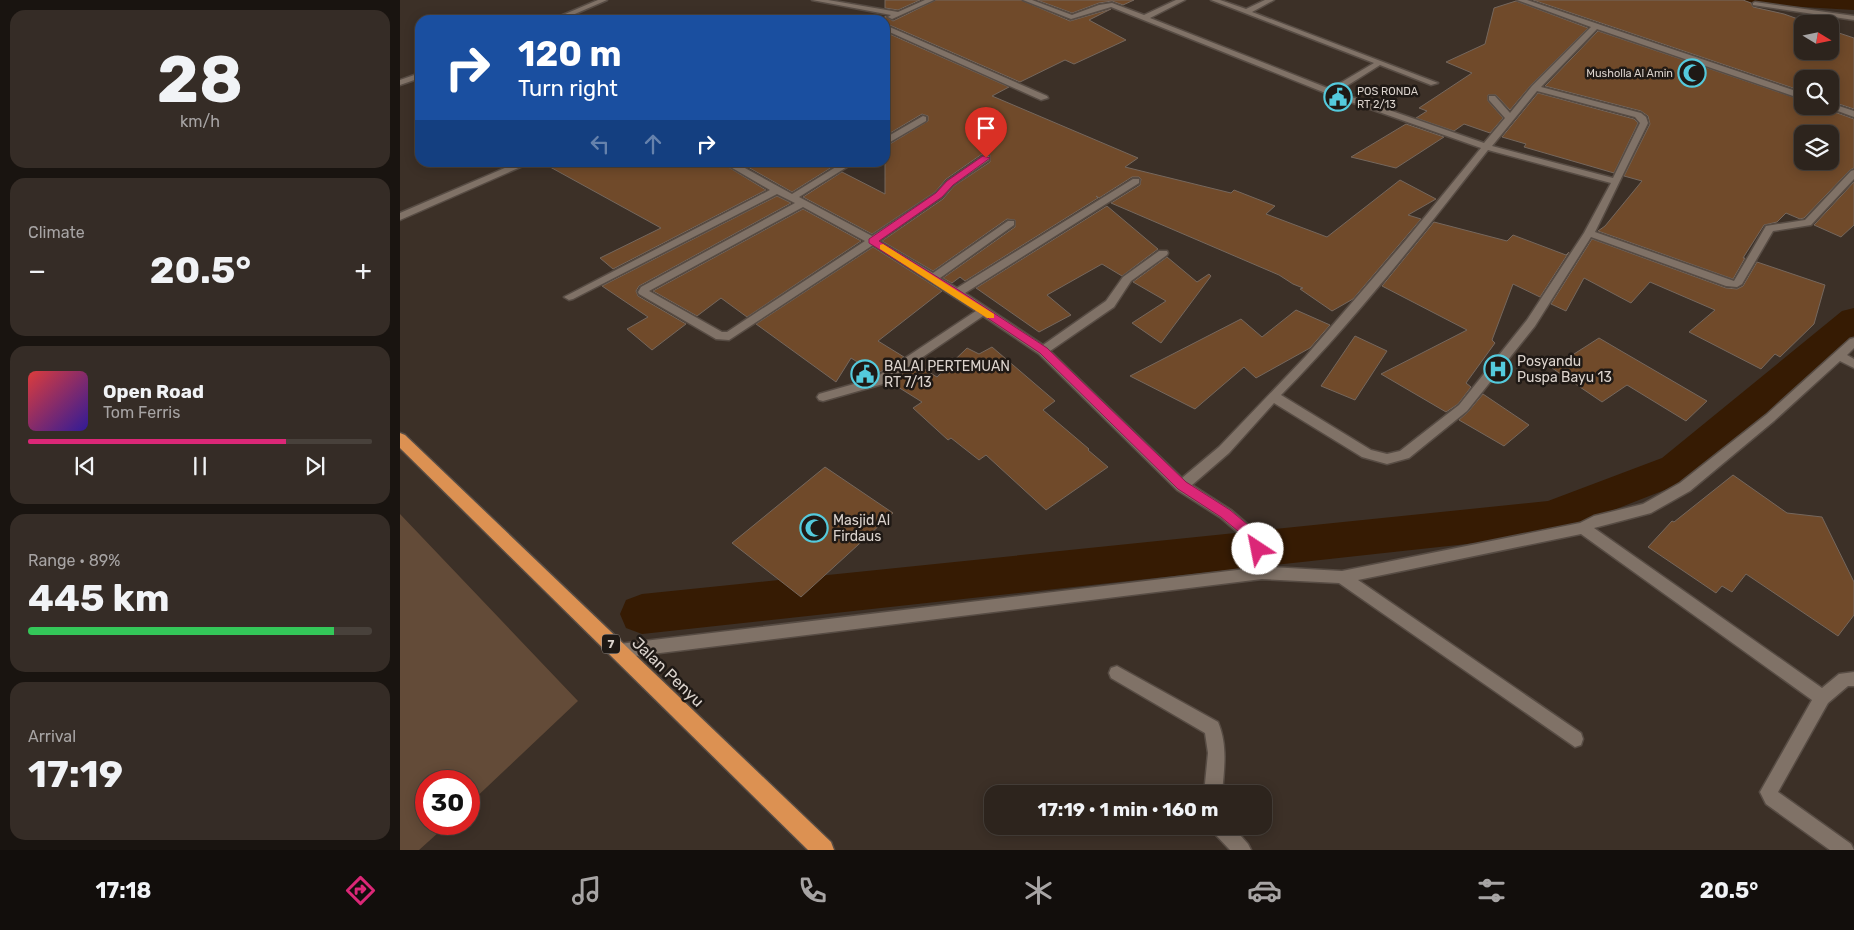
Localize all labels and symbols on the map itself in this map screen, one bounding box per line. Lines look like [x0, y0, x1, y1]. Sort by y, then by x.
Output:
north arrow [1794, 15, 1839, 60]
mosque icon: Musholla Al Amin [1677, 58, 1707, 88]
place label: Musholla Al Amin [1586, 67, 1673, 80]
public building icon: POS RONDA RT 2/13 [1323, 82, 1353, 112]
place label: POS RONDA RT 2/13 [1357, 85, 1419, 111]
pin [965, 107, 1007, 158]
place label: Posyandu Puspa Bayu 13 [1517, 353, 1612, 386]
hospital icon: Posyandu Puspa Bayu 13 [1483, 354, 1513, 384]
place label: BALAI PERTEMUAN RT 7/13 [884, 358, 1010, 391]
public building icon: BALAI PERTEMUAN RT 7/13 [850, 359, 880, 389]
place label: Masjid Al Firdaus [833, 512, 890, 545]
mosque icon: Masjid Al Firdaus [799, 513, 829, 543]
position arrow [1231, 522, 1283, 574]
street label: Jalan Penyu [628, 633, 708, 711]
road number: 7 [602, 634, 620, 654]
speed limit sign: 30 [415, 770, 480, 835]

